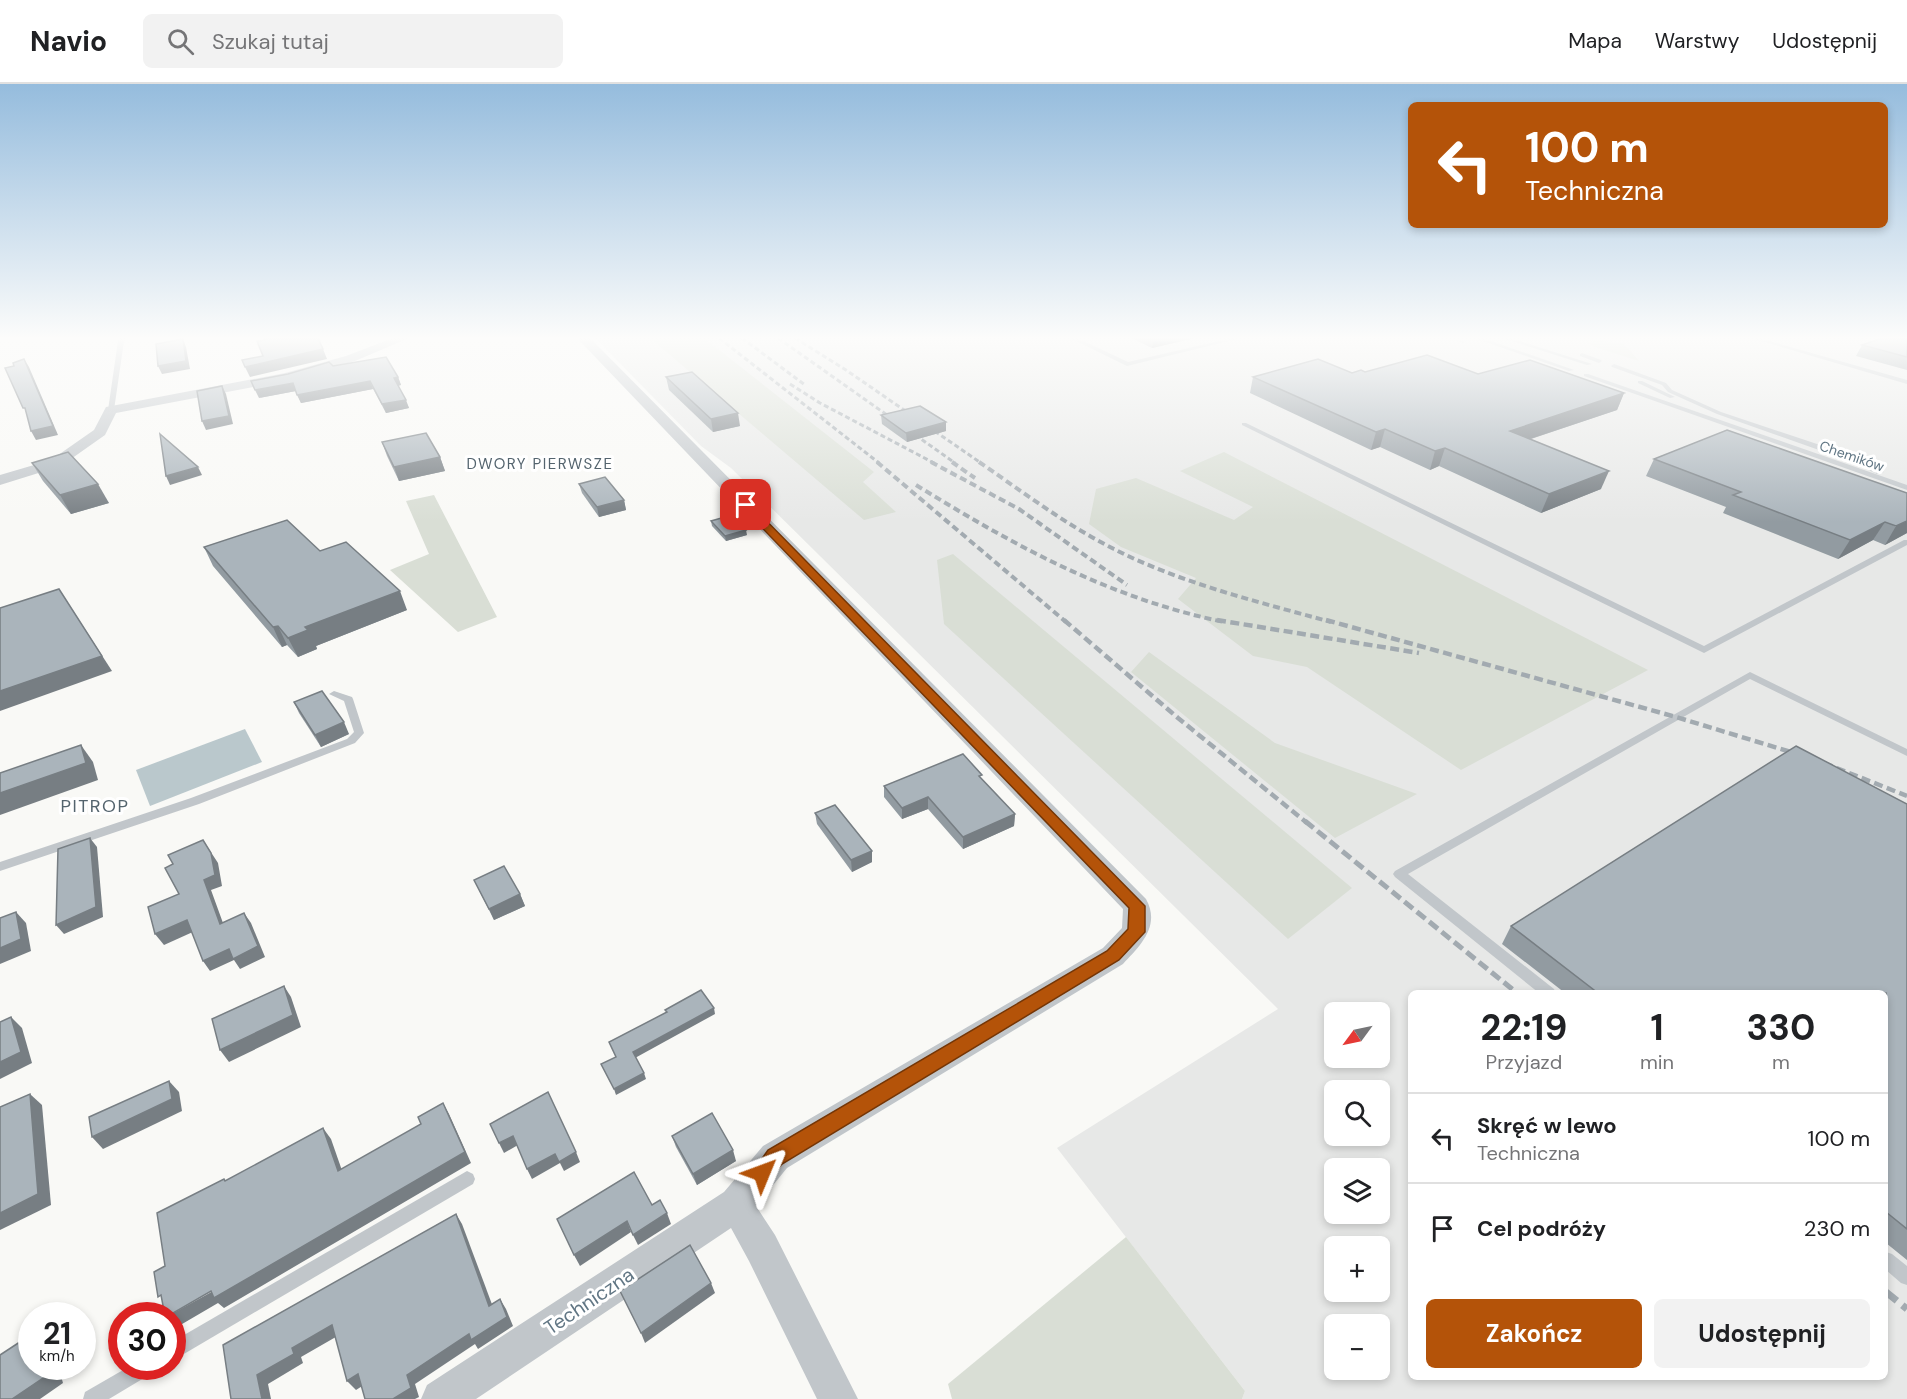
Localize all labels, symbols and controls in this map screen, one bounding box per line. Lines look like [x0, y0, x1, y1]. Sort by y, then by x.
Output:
search box [143, 14, 563, 68]
text: Navio [30, 23, 107, 60]
icon: search [164, 25, 197, 58]
text: Szukaj tutaj [212, 27, 329, 56]
text: Mapa [1568, 27, 1622, 55]
text: Warstwy [1655, 27, 1739, 55]
text: Udostępnij [1772, 27, 1877, 55]
text: 100 m [1525, 120, 1649, 175]
icon: left [1426, 126, 1504, 204]
text: Techniczna [1525, 173, 1664, 208]
street label: Chemików [1817, 437, 1887, 476]
district label: DWORY PIERWSZE [467, 454, 613, 474]
pin [720, 479, 771, 530]
icon: arrive [729, 488, 762, 521]
district label: PITROP [61, 794, 129, 818]
north arrow [1324, 1002, 1390, 1068]
map controls [1324, 1002, 1390, 1380]
text: 22:19 [1481, 1004, 1567, 1051]
text: 1 [1650, 1004, 1663, 1051]
text: 330 [1747, 1004, 1815, 1051]
text: Przyjazd [1486, 1049, 1562, 1075]
text: min [1640, 1049, 1674, 1075]
text: m [1772, 1049, 1790, 1075]
button: search [1324, 1080, 1390, 1146]
text: Skręć w lewo [1477, 1111, 1617, 1140]
icon: left [1426, 1122, 1459, 1155]
text: 100 m [1808, 1124, 1870, 1153]
text: Techniczna [1477, 1140, 1580, 1166]
position arrow [730, 1141, 794, 1205]
button: layers [1324, 1158, 1390, 1224]
icon: arrive [1426, 1212, 1459, 1245]
text: Cel podróży [1477, 1214, 1606, 1243]
text: 230 m [1804, 1214, 1870, 1243]
button: + [1324, 1236, 1390, 1302]
street label: Techniczna [539, 1261, 639, 1341]
button: Zakończ [1426, 1299, 1642, 1368]
button: Udostępnij [1654, 1299, 1870, 1368]
speed limit sign: 30 [108, 1302, 186, 1380]
text: 21 [43, 1314, 71, 1353]
button: − [1324, 1314, 1390, 1380]
text: km/h [39, 1346, 75, 1366]

